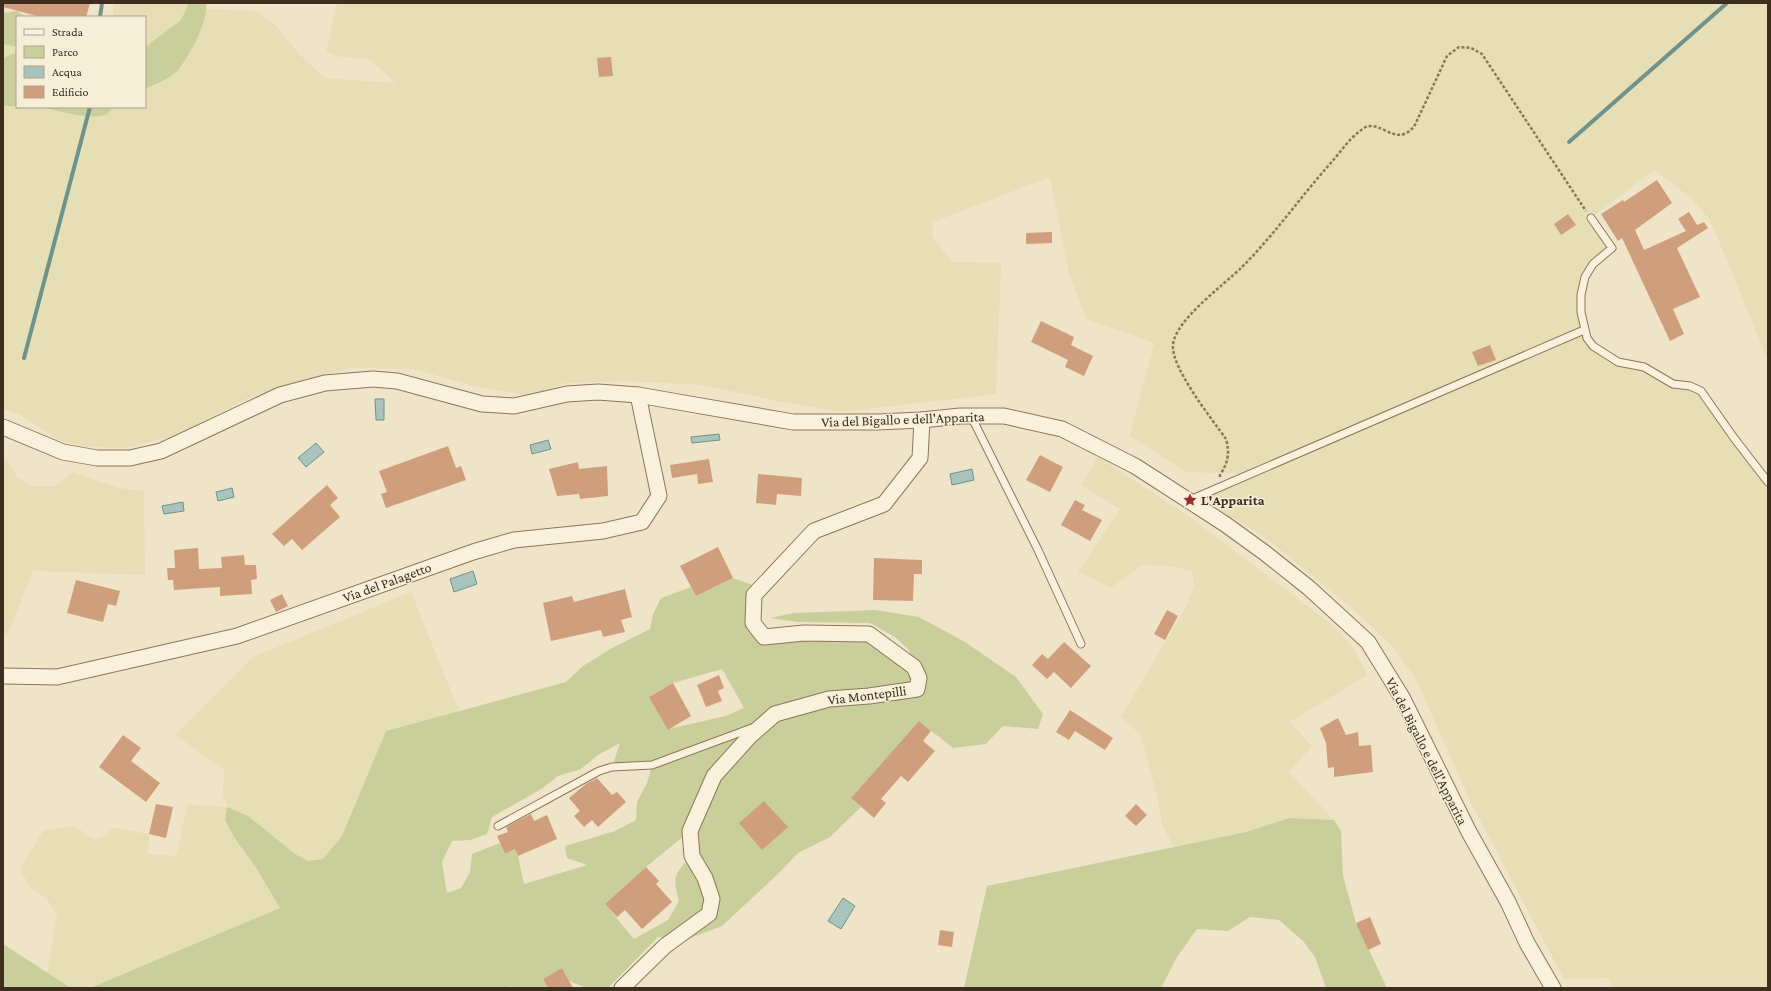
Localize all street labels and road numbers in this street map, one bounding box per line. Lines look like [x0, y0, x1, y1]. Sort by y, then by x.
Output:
street label: Via del Bigallo e dell'Apparita [821, 408, 985, 430]
street label: Via del Palagetto [341, 559, 433, 605]
street label: Via del Bigallo e dell'Apparita [1383, 675, 1471, 828]
street label: Via Montepilli [827, 682, 908, 708]

